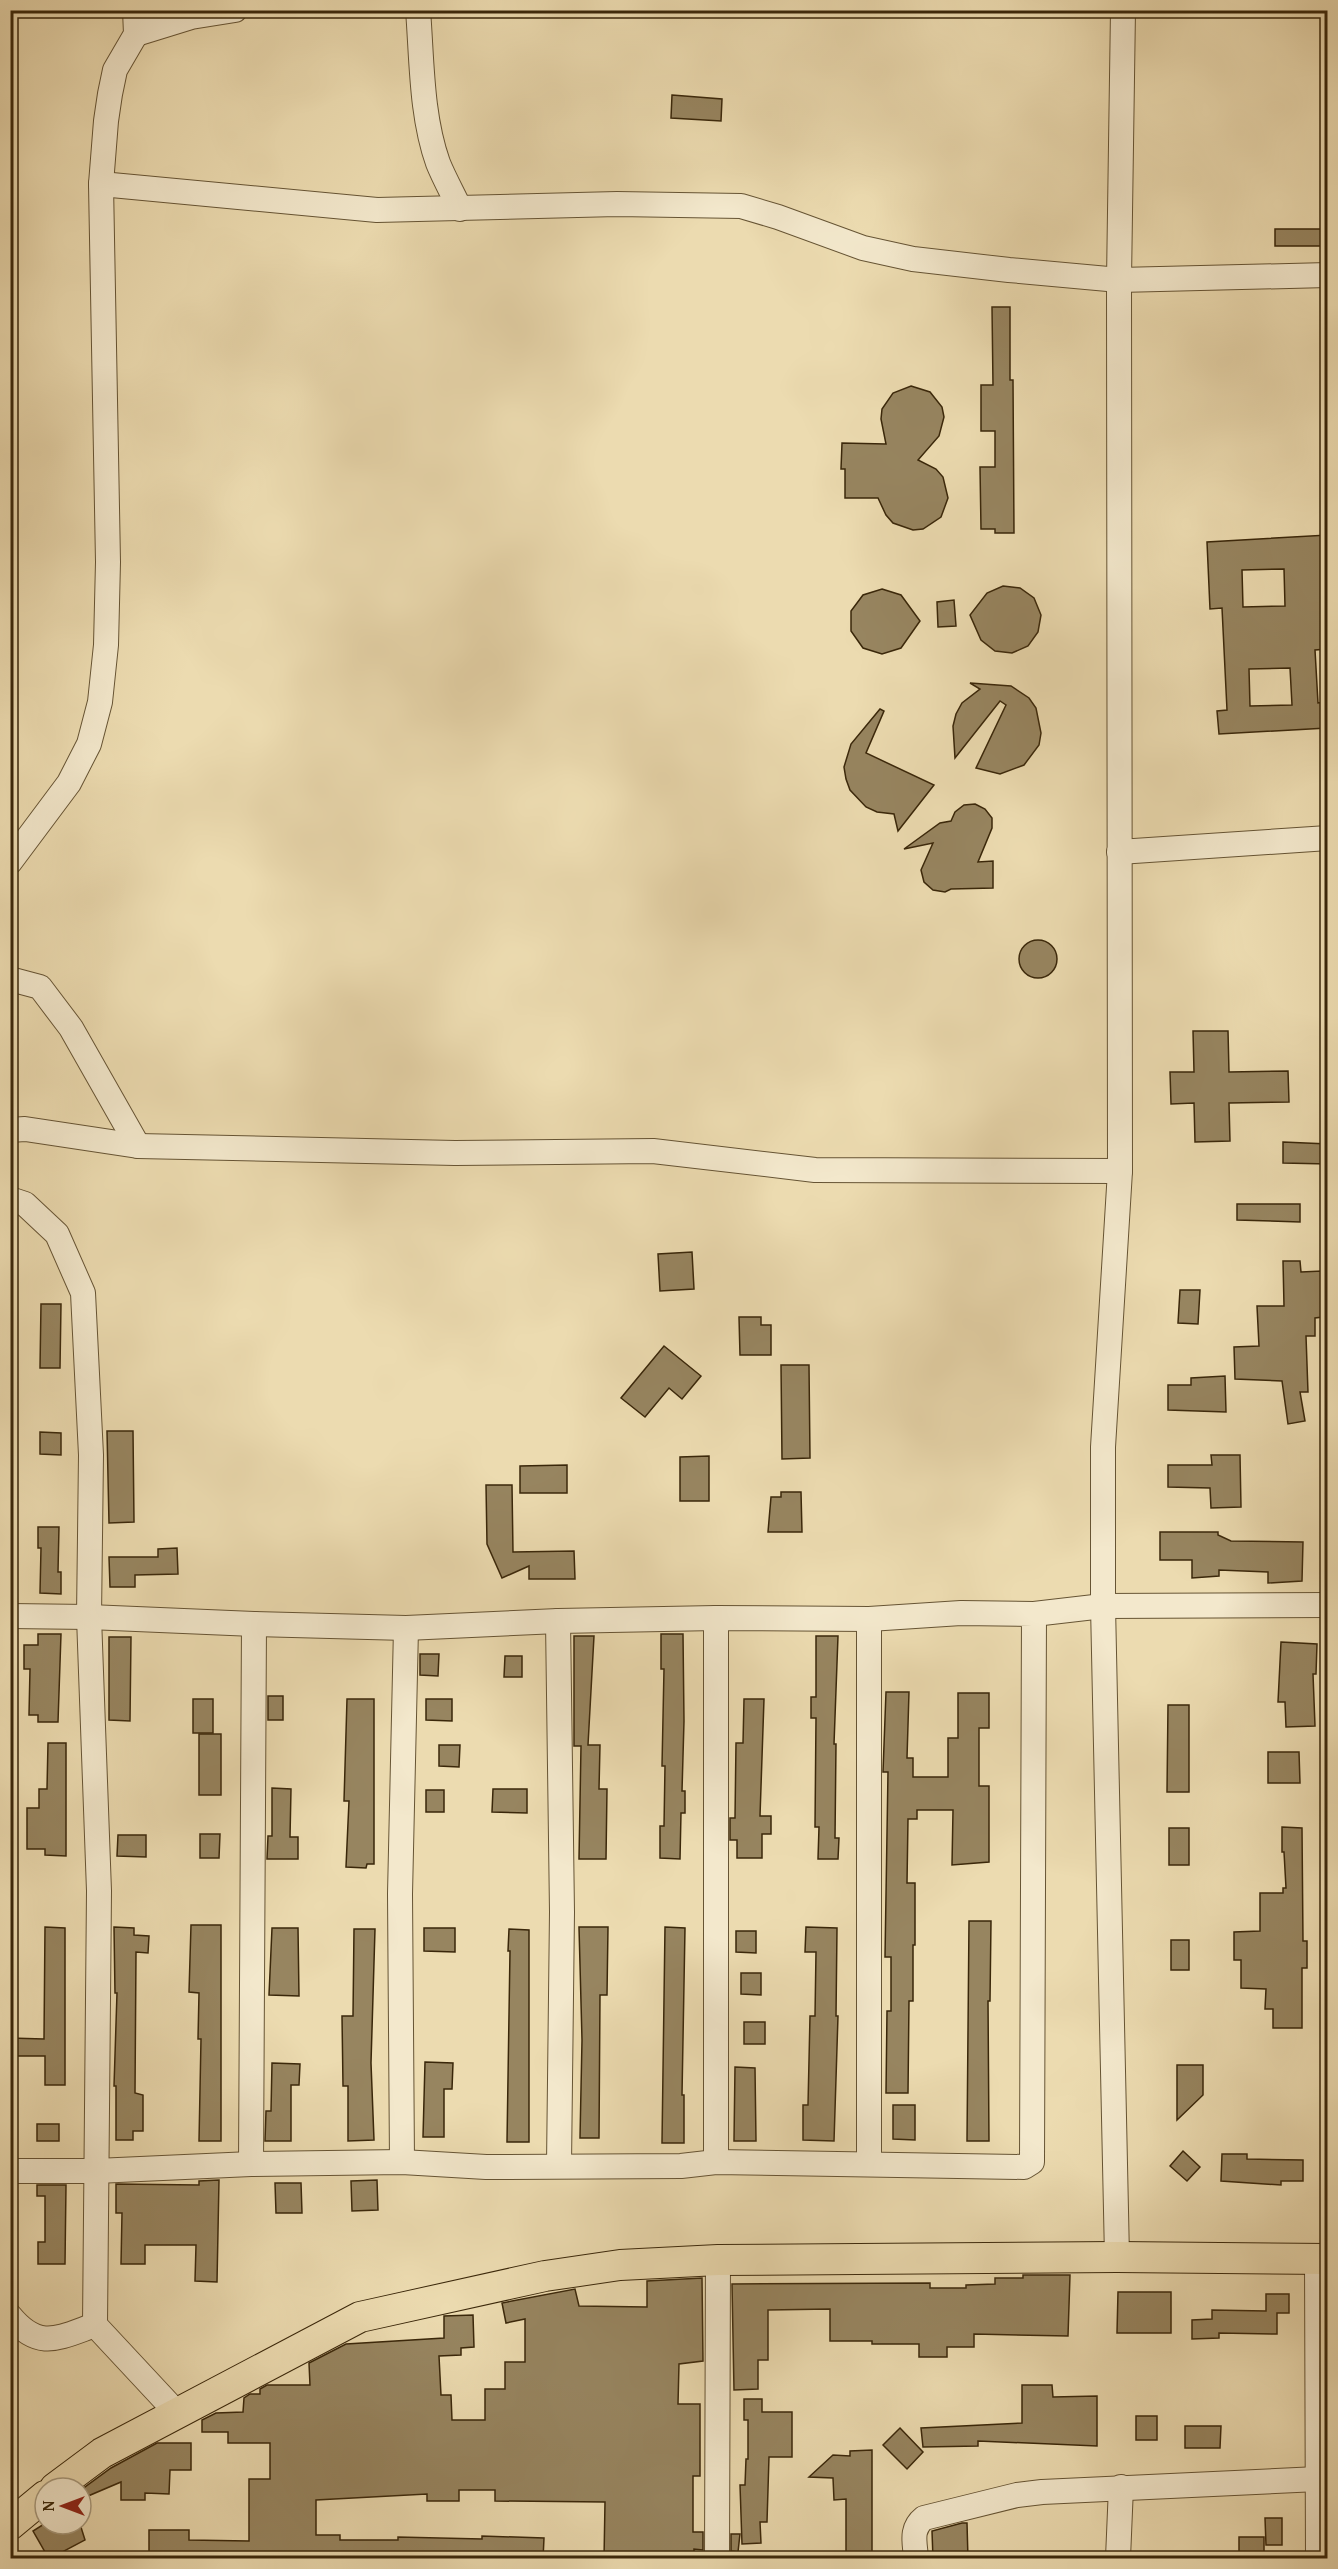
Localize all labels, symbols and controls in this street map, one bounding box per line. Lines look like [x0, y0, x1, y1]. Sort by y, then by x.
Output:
north arrow [33, 2476, 93, 2536]
text: N [36, 2500, 60, 2511]

